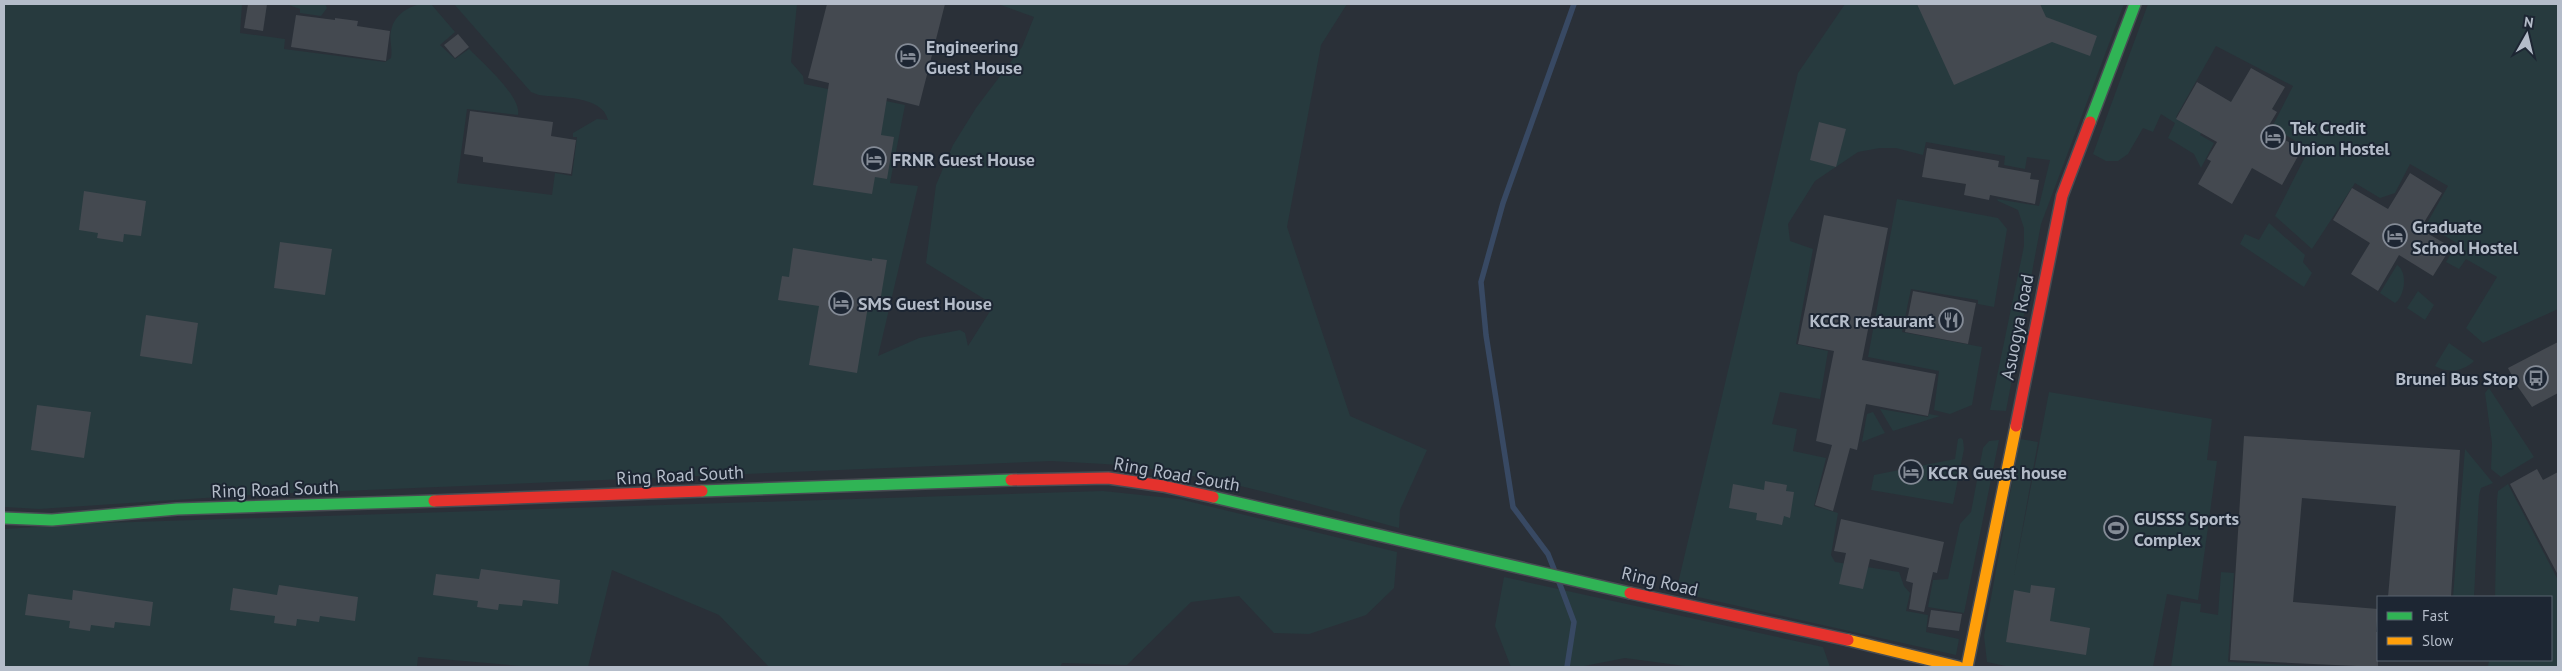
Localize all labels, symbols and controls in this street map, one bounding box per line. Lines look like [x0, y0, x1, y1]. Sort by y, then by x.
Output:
north arrow [2502, 10, 2552, 60]
text: N [2523, 13, 2535, 32]
place label: Engineering Guest House [926, 35, 1022, 79]
hotel icon: Engineering Guest House [895, 43, 921, 69]
place label: Tek Credit Union Hostel [2290, 116, 2390, 160]
hotel icon: Tek Credit Union Hostel [2260, 124, 2286, 150]
hotel icon: FRNR Guest House [861, 146, 887, 172]
place label: FRNR Guest House [892, 148, 1035, 171]
place label: Graduate School Hostel [2412, 215, 2519, 259]
hotel icon: Graduate School Hostel [2382, 223, 2408, 249]
street label: Asuogya Road [1995, 272, 2039, 382]
hotel icon: SMS Guest House [828, 290, 854, 316]
place label: SMS Guest House [858, 292, 992, 315]
restaurant icon: KCCR restaurant [1938, 307, 1964, 333]
place label: KCCR restaurant [1810, 309, 1935, 332]
bus stop icon: Brunei Bus Stop [2523, 365, 2549, 391]
place label: Brunei Bus Stop [2395, 367, 2518, 390]
street label: Ring Road South [1112, 452, 1242, 496]
hotel icon: KCCR Guest house [1898, 459, 1924, 485]
street label: Ring Road South [616, 460, 744, 490]
place label: KCCR Guest house [1928, 461, 2067, 484]
street label: Ring Road South [211, 475, 339, 503]
place label: GUSSS Sports Complex [2134, 507, 2239, 551]
sports icon: GUSSS Sports Complex [2103, 515, 2129, 541]
street label: Ring Road [1619, 561, 1701, 601]
legend [2377, 596, 2552, 661]
text: Fast [2422, 606, 2449, 625]
text: Slow [2422, 631, 2453, 650]

